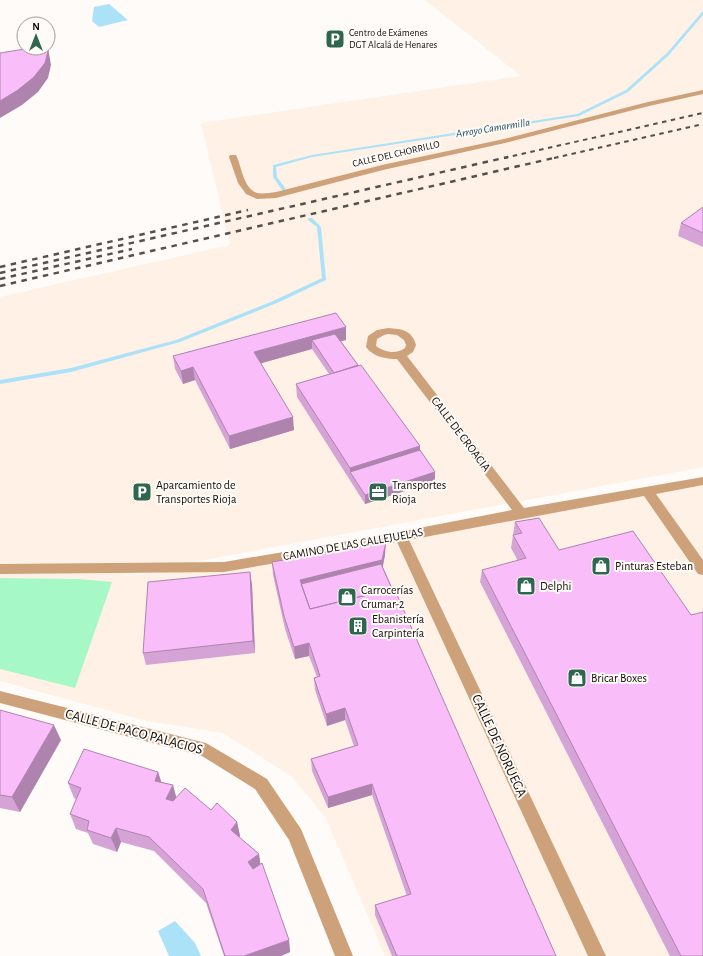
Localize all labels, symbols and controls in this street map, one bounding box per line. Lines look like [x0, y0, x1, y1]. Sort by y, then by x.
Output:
north arrow [16, 16, 56, 56]
text: N [32, 21, 40, 32]
parking icon: Centro de Exámenes DGT Alcalá de Henares [324, 28, 346, 50]
place label: Centro de Exámenes DGT Alcalá de Henares [349, 28, 438, 50]
water label: Arroyo Camarmilla [454, 117, 531, 139]
street label: CALLE DEL CHORRILLO [351, 139, 441, 169]
street label: CALLE DE CROACIA [429, 395, 493, 474]
place label: Aparcamiento de Transportes Rioja [156, 479, 237, 506]
place label: Transportes Rioja [392, 479, 446, 506]
parking icon: Aparcamiento de Transportes Rioja [131, 481, 153, 503]
office icon: Transportes Rioja [367, 481, 389, 503]
street label: CAMINO DE LAS CALLEJUELAS [282, 526, 424, 562]
shop icon: Pinturas Esteban [590, 555, 612, 577]
place label: Pinturas Esteban [615, 560, 693, 572]
shop icon: Delphi [515, 575, 537, 597]
place label: Delphi [540, 580, 572, 592]
place label: Carrocerías Crumar-2 [361, 584, 413, 610]
shop icon: Carrocerías Crumar-2 [336, 586, 358, 608]
place label: Ebanistería Carpintería [372, 613, 425, 639]
building icon: Ebanistería Carpintería [347, 615, 369, 637]
shop icon: Bricar Boxes [566, 667, 588, 689]
place label: Bricar Boxes [591, 672, 647, 684]
street label: CALLE DE NORUEGA [469, 692, 529, 800]
street label: CALLE DE PACO PALACIOS [64, 707, 204, 757]

